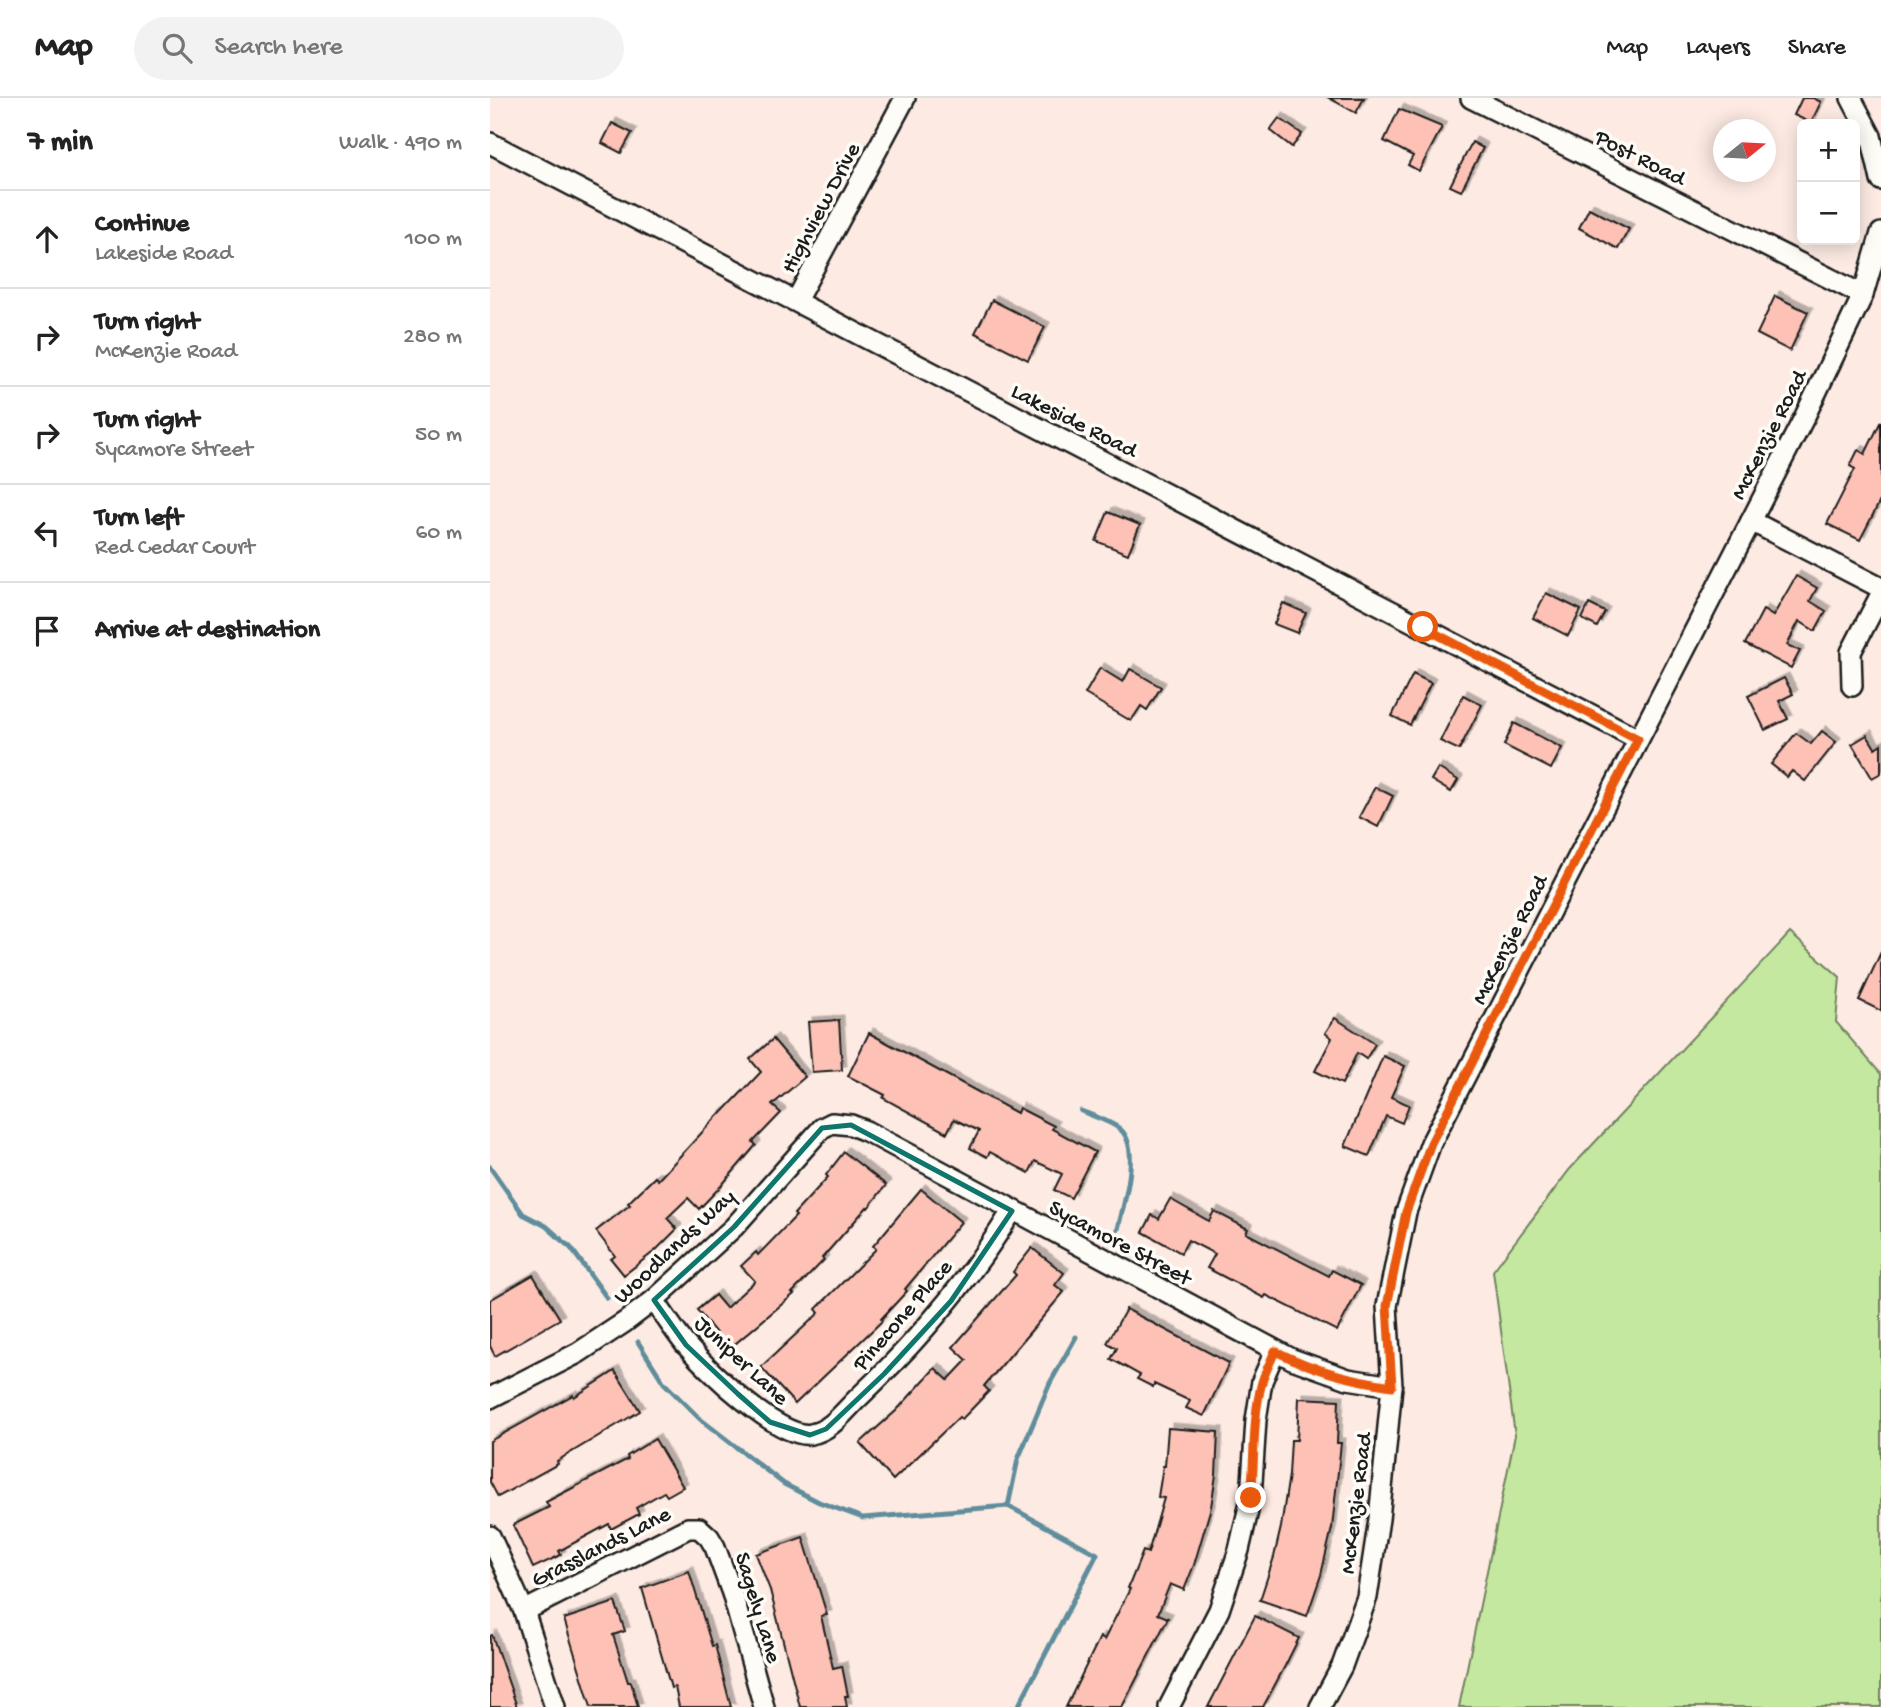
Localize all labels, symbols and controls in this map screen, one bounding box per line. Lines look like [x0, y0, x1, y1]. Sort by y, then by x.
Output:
search box [134, 17, 624, 80]
text: Map [35, 29, 92, 67]
icon: search [158, 29, 196, 67]
text: Search here [214, 33, 343, 64]
text: Map [1606, 34, 1648, 63]
text: Layers [1686, 34, 1750, 63]
text: Share [1788, 34, 1846, 63]
north arrow [1713, 119, 1776, 182]
map controls [1797, 119, 1860, 245]
button: + [1797, 119, 1860, 182]
street label: Post Road [1589, 124, 1691, 194]
text: 7 min [28, 126, 93, 161]
text: Walk · 490 m [339, 130, 462, 157]
street label: Highview Drive [776, 138, 868, 279]
button: − [1797, 182, 1860, 245]
text: Continue [95, 210, 189, 241]
icon: ahead [28, 220, 66, 258]
text: 100 m [405, 226, 462, 253]
text: Lakeside Road [95, 241, 233, 268]
text: Turn right [95, 308, 199, 339]
icon: right [28, 318, 66, 356]
text: 280 m [403, 324, 462, 351]
text: McKenzie Road [95, 339, 237, 366]
street label: McKenzie Road [1726, 365, 1815, 505]
street label: Lakeside Road [1006, 379, 1142, 466]
text: Turn right [95, 406, 199, 437]
icon: right [28, 416, 66, 454]
text: 50 m [415, 422, 462, 449]
text: Sycamore Street [95, 437, 253, 464]
text: Turn left [95, 504, 183, 535]
icon: left [28, 514, 66, 552]
text: 60 m [416, 520, 462, 547]
text: Red Cedar Court [95, 535, 255, 562]
route start [1407, 611, 1438, 642]
icon: arrive [28, 612, 66, 650]
text: Arrive at destination [95, 616, 320, 647]
street label: McKenzie Road [1467, 870, 1556, 1010]
street label: Woodlands Way [609, 1184, 742, 1311]
street label: Sycamore Street [1043, 1195, 1197, 1294]
street label: Pinecone Place [847, 1254, 960, 1378]
street label: Juniper Lane [688, 1311, 794, 1413]
street label: McKenzie Road [1335, 1430, 1380, 1576]
route end [1235, 1482, 1266, 1513]
street label: Grasslands Lane [528, 1501, 677, 1595]
street label: Sagely Lane [727, 1549, 787, 1668]

